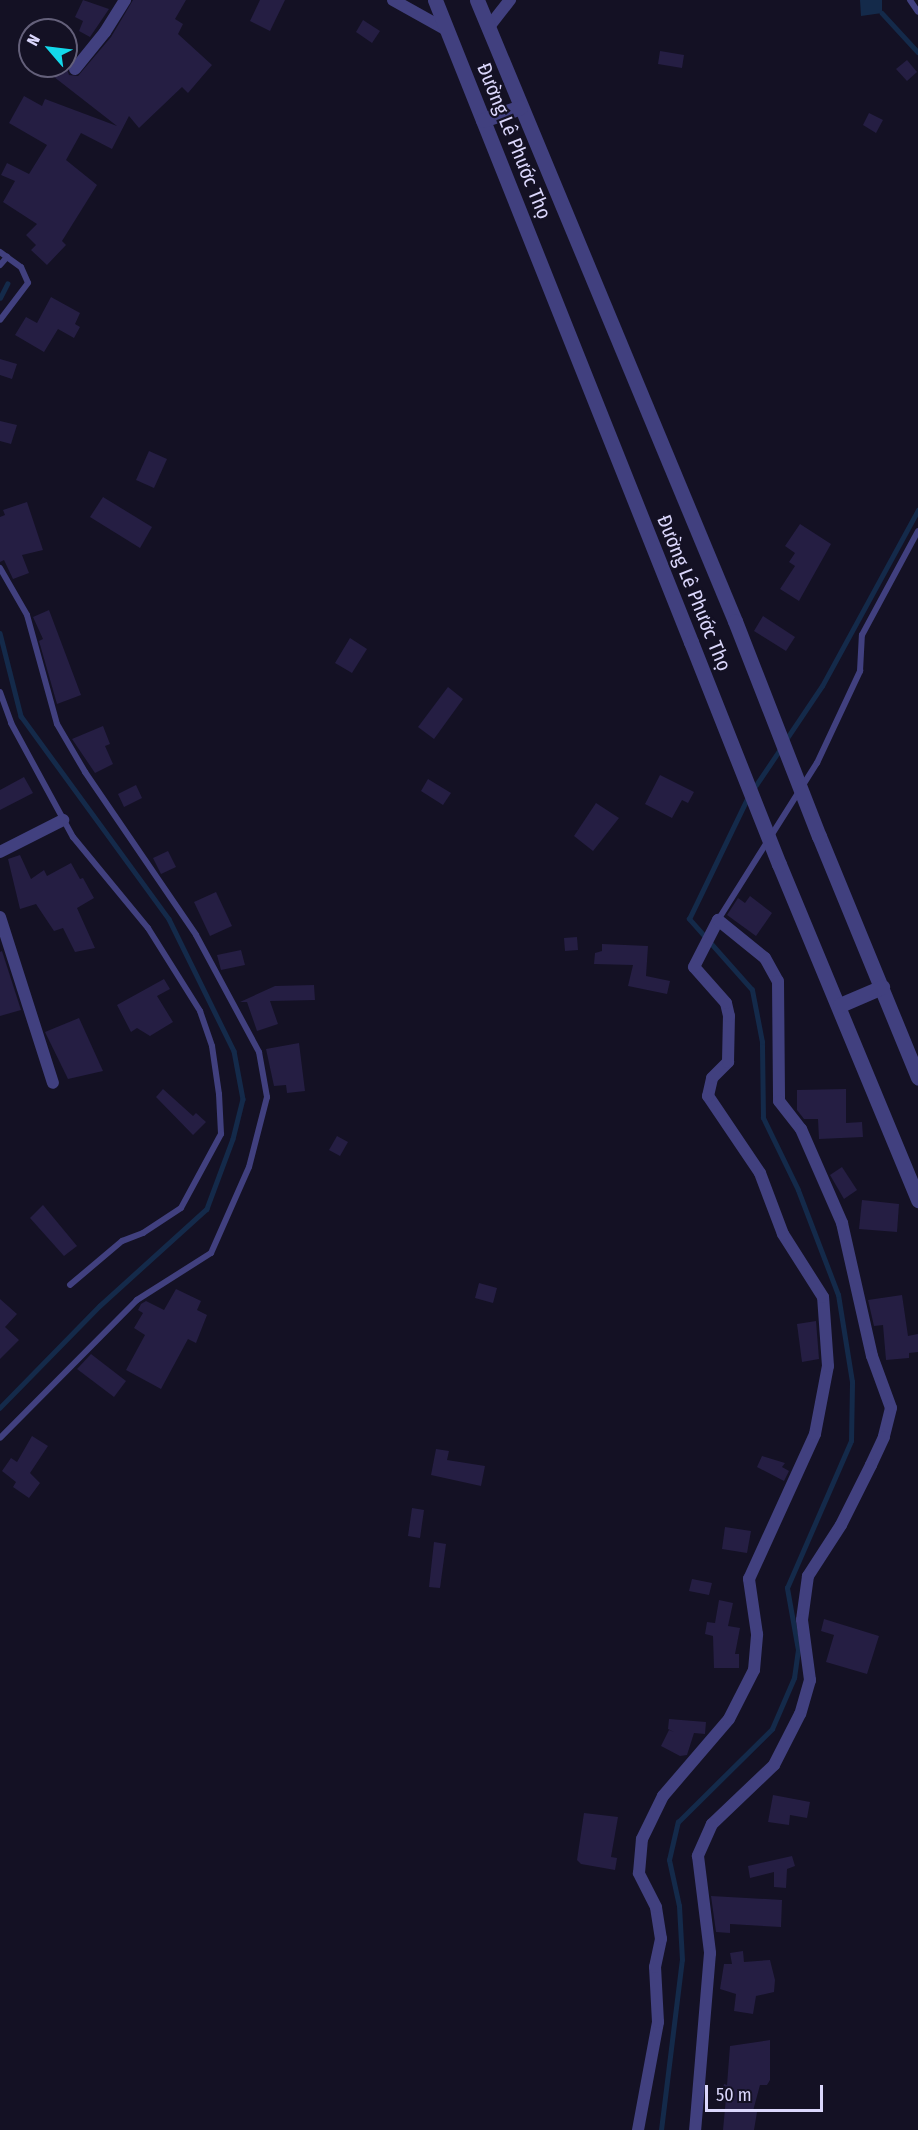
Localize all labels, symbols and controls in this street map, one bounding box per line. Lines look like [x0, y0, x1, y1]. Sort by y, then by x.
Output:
north arrow [18, 18, 78, 78]
text: N [23, 32, 44, 49]
street label: Đường Lê Phước Thọ [472, 59, 556, 223]
street label: Đường Lê Phước Thọ [652, 511, 736, 675]
scale bar [708, 2073, 826, 2111]
text: 50 m [716, 2084, 752, 2106]

